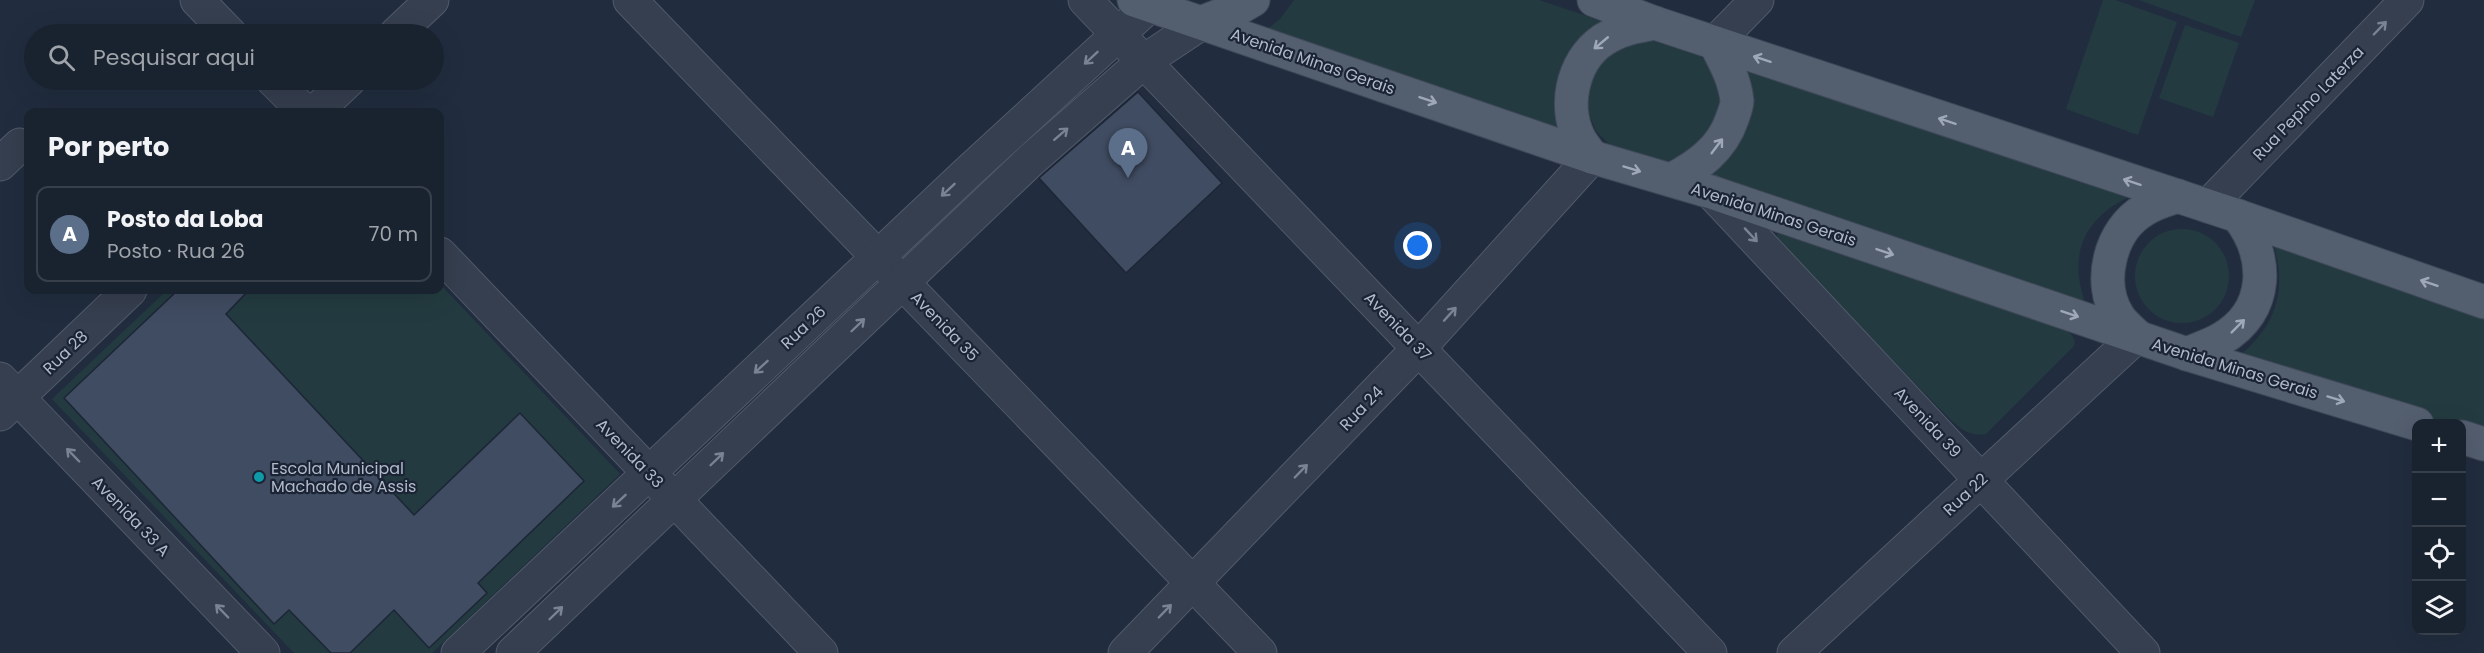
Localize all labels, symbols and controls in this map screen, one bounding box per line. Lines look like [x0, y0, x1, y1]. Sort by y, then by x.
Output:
one-way arrow [2373, 21, 2387, 36]
street label: Avenida Minas Gerais [1227, 23, 1398, 100]
search box [24, 24, 444, 90]
one-way arrow [1593, 36, 1609, 49]
icon: search [45, 41, 78, 74]
street label: Rua Pepino Laterza [2248, 41, 2369, 166]
text: Pesquisar aqui [93, 42, 255, 73]
one-way arrow [1084, 50, 1099, 65]
one-way arrow [1753, 53, 1772, 64]
one-way arrow [1418, 95, 1437, 106]
one-way arrow [1938, 115, 1957, 126]
one-way arrow [1053, 127, 1068, 141]
pin: A [1108, 128, 1148, 178]
text: Por perto [48, 129, 169, 165]
one-way arrow [1711, 138, 1723, 154]
one-way arrow [1622, 164, 1641, 175]
one-way arrow [2123, 175, 2142, 186]
street label: Avenida Minas Gerais [1688, 177, 1859, 252]
one-way arrow [941, 183, 956, 197]
text: Posto da Loba [107, 204, 264, 235]
text: A [62, 220, 77, 248]
text: 70 m [369, 220, 418, 248]
one-way arrow [1744, 227, 1758, 242]
your location [1403, 231, 1432, 260]
text: Posto · Rua 26 [107, 237, 245, 265]
one-way arrow [1875, 247, 1894, 258]
one-way arrow [2420, 277, 2439, 288]
street label: Avenida 35 [905, 286, 984, 366]
street label: Avenida 37 [1359, 287, 1437, 366]
street label: Rua 26 [776, 300, 831, 354]
one-way arrow [1443, 307, 1457, 322]
one-way arrow [2060, 309, 2079, 320]
one-way arrow [851, 318, 866, 332]
one-way arrow [2230, 318, 2245, 333]
street label: Rua 28 [38, 325, 93, 380]
street label: Avenida Minas Gerais [2149, 332, 2321, 405]
one-way arrow [753, 360, 768, 374]
street label: Rua 24 [1334, 381, 1389, 436]
street label: Avenida 39 [1889, 382, 1966, 463]
one-way arrow [2326, 394, 2345, 405]
street label: Avenida 33 [591, 413, 669, 493]
map controls [2412, 419, 2466, 635]
button: + [2412, 419, 2466, 473]
one-way arrow [66, 447, 80, 462]
one-way arrow [709, 452, 724, 467]
place label: Escola Municipal Machado de Assis [271, 457, 416, 498]
one-way arrow [1293, 463, 1308, 478]
street label: Rua 22 [1938, 468, 1993, 521]
marker: Escola Municipal Machado de Assis [252, 470, 266, 484]
street label: Avenida 33 A [86, 471, 175, 562]
button: − [2412, 473, 2466, 527]
one-way arrow [612, 494, 627, 508]
button: locate [2412, 527, 2466, 581]
button: layers [2412, 581, 2466, 635]
one-way arrow [215, 603, 229, 618]
one-way arrow [1158, 603, 1173, 618]
one-way arrow [548, 605, 563, 620]

